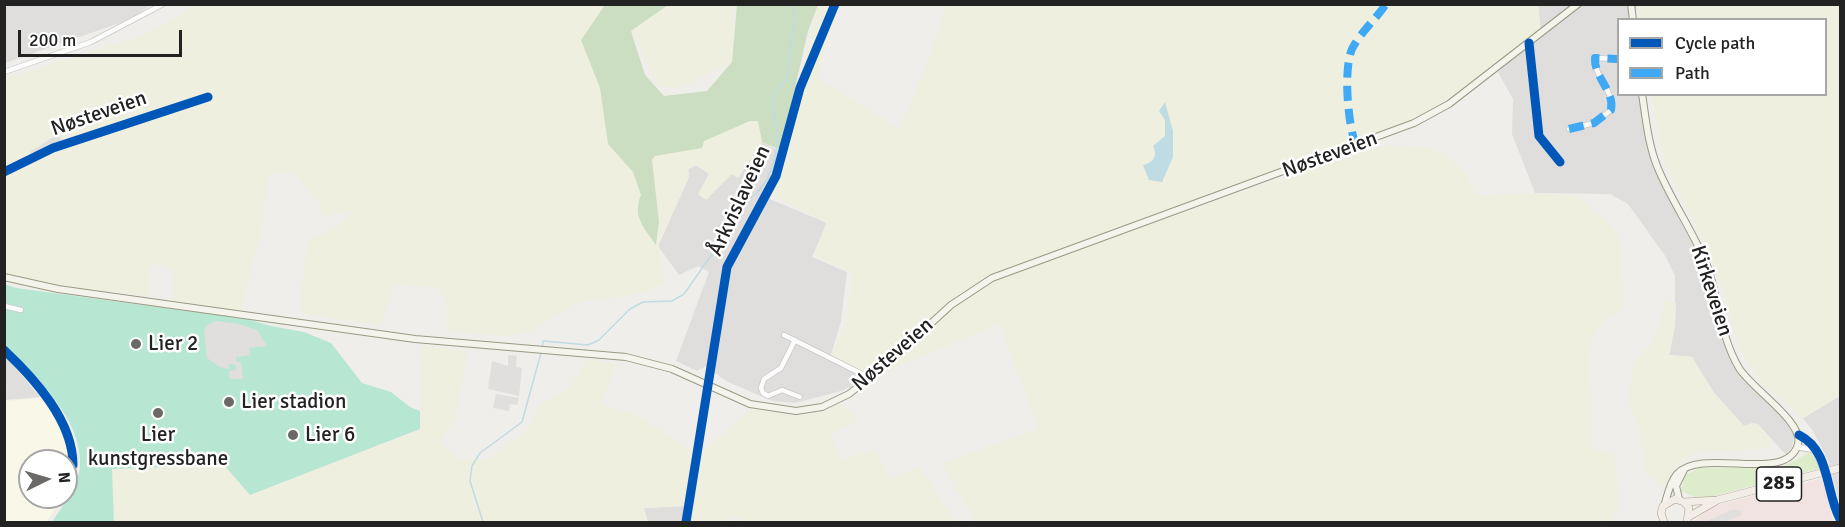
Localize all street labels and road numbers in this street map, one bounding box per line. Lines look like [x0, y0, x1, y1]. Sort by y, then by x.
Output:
street label: Nøsteveien [48, 86, 150, 142]
street label: Nøsteveien [1279, 126, 1381, 184]
street label: Årkvislaveien [703, 142, 777, 260]
street label: Kirkeveien [1685, 243, 1737, 339]
street label: Nøsteveien [847, 313, 939, 397]
road number: 285 [1756, 467, 1802, 501]

